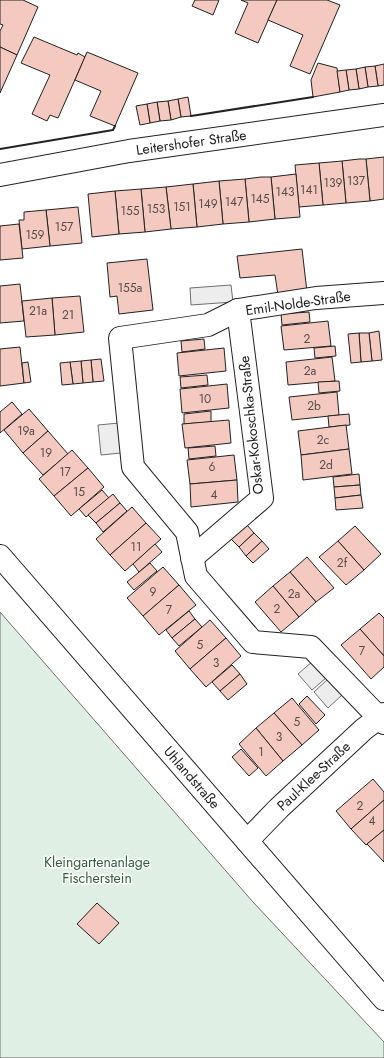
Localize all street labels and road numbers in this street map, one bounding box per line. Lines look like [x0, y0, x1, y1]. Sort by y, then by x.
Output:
street label: Leitershofer Straße [135, 125, 248, 160]
street label: Emil-Nolde-Straße [244, 286, 352, 320]
street label: Oskar-Kokoschka-Straße [234, 355, 268, 495]
street label: Paul-Klee-Straße [272, 737, 355, 815]
street label: Uhlandstraße [159, 742, 225, 813]

